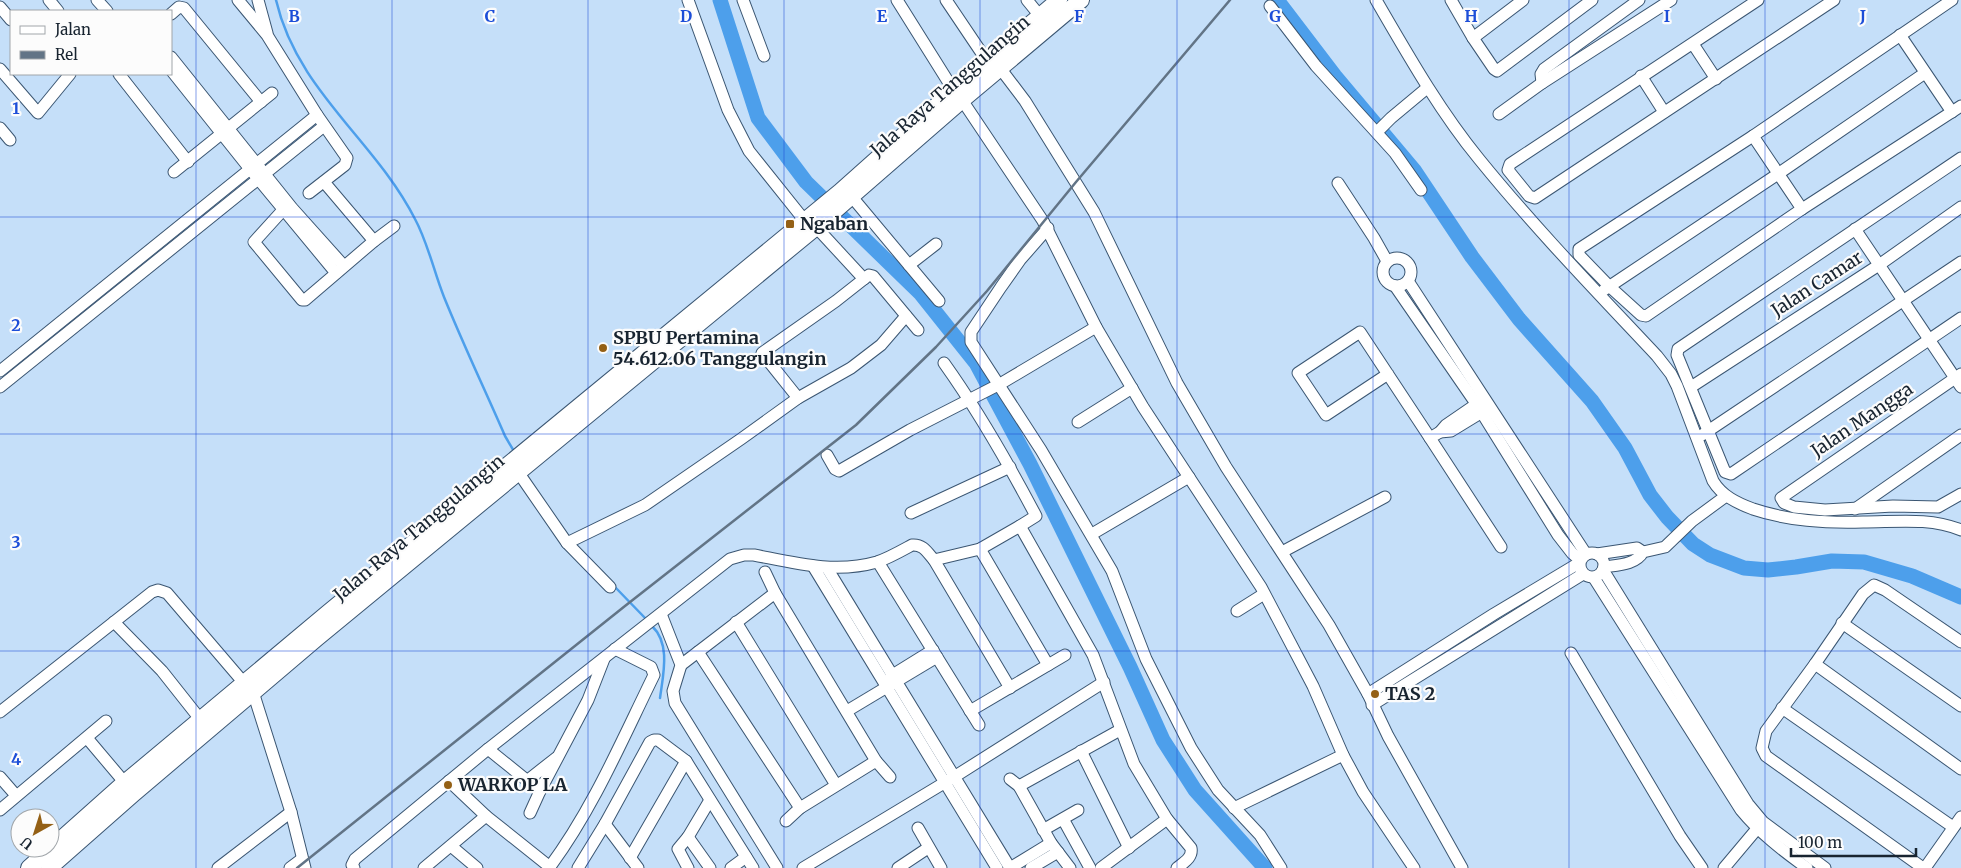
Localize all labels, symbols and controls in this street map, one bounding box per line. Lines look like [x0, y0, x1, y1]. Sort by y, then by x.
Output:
text: B [288, 6, 300, 26]
text: C [485, 6, 495, 26]
text: D [680, 6, 692, 26]
text: E [877, 6, 888, 26]
text: F [1074, 6, 1084, 26]
text: G [1269, 6, 1281, 26]
text: H [1464, 6, 1478, 26]
text: I [1664, 6, 1670, 26]
text: J [1859, 6, 1866, 26]
legend [10, 10, 172, 75]
street label: Jala Raya Tanggulangin [864, 10, 1034, 162]
text: Jalan [54, 20, 91, 39]
text: Rel [55, 45, 78, 64]
text: 1 [12, 98, 20, 118]
place label: Ngaban [800, 212, 868, 235]
marker: Ngaban [784, 218, 796, 230]
street label: Jalan Camar [1766, 245, 1867, 322]
text: 2 [11, 315, 21, 335]
place label: SPBU Pertamina 54.612.06 Tanggulangin [613, 326, 826, 370]
marker: SPBU Pertamina 54.612.06 Tanggulangin [597, 342, 609, 354]
street label: Jalan Mangga [1806, 377, 1917, 463]
street label: Jalan Raya Tanggulangin [328, 449, 509, 607]
text: 3 [11, 532, 21, 552]
place label: TAS 2 [1385, 682, 1435, 705]
marker: TAS 2 [1369, 688, 1381, 700]
text: 4 [11, 749, 21, 769]
place label: WARKOP LA [457, 773, 567, 796]
marker: WARKOP LA [442, 779, 454, 791]
north arrow [10, 808, 60, 858]
scale bar [1791, 826, 1916, 858]
text: U [17, 832, 37, 853]
text: 100 m [1798, 833, 1842, 852]

